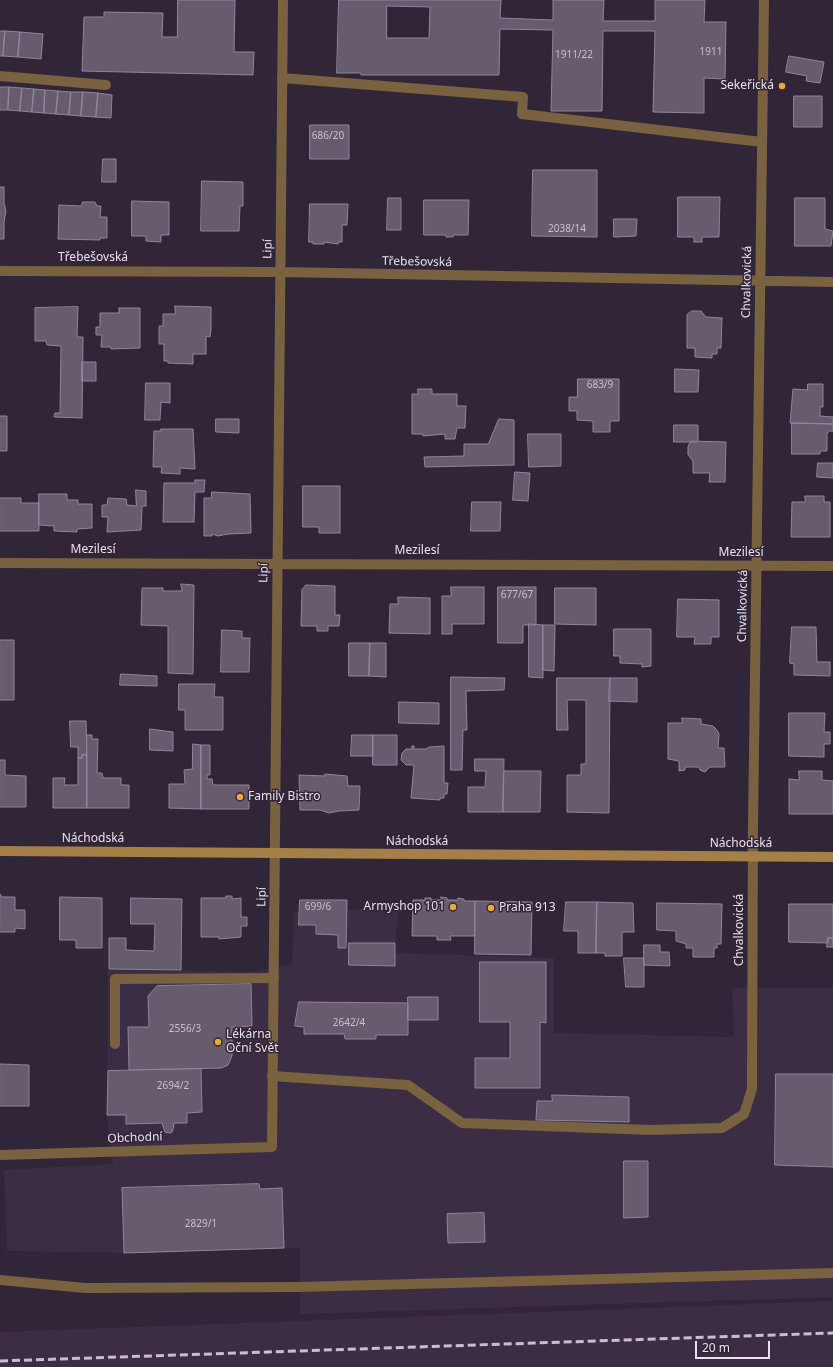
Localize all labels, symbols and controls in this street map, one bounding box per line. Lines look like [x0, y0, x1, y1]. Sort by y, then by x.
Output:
house number: 1911 [700, 46, 722, 58]
house number: 1911/22 [555, 49, 593, 61]
place label: Sekeřická [721, 79, 774, 93]
marker: Sekeřická [777, 81, 787, 91]
house number: 686/20 [312, 130, 344, 142]
house number: 2038/14 [548, 223, 586, 235]
street label: Lipí [261, 239, 275, 259]
street label: Chvalkovická [739, 246, 755, 318]
street label: Třebešovská [58, 251, 128, 265]
street label: Třebešovská [382, 254, 452, 270]
house number: 683/9 [587, 379, 613, 391]
street label: Mezilesí [71, 543, 115, 557]
street label: Mezilesí [395, 544, 439, 558]
street label: Mezilesí [719, 546, 763, 560]
street label: Lipí [257, 563, 271, 583]
street label: Chvalkovická [735, 570, 751, 642]
house number: 677/67 [501, 589, 533, 601]
place label: Family Bistro [248, 790, 321, 804]
marker: Family Bistro [235, 792, 245, 802]
street label: Náchodská [62, 832, 124, 846]
street label: Náchodská [386, 835, 448, 849]
street label: Náchodská [710, 837, 772, 851]
street label: Lipí [255, 887, 269, 907]
street label: Chvalkovická [733, 894, 747, 966]
place label: Armyshop 101 [364, 900, 445, 914]
house number: 699/6 [305, 901, 331, 913]
place label: Praha 913 [499, 901, 556, 915]
marker: Armyshop 101 [448, 902, 458, 912]
marker: Praha 913 [486, 903, 496, 913]
house number: 2642/4 [333, 1017, 365, 1029]
house number: 2556/3 [169, 1023, 201, 1035]
place label: Lékárna Oční Svět [226, 1028, 279, 1056]
marker: Lékárna Oční Svět [213, 1037, 223, 1047]
house number: 2694/2 [157, 1080, 189, 1092]
street label: Obchodní [107, 1130, 163, 1146]
house number: 2829/1 [185, 1218, 217, 1230]
scale bar [697, 1333, 772, 1359]
text: 20 m [702, 1339, 730, 1356]

